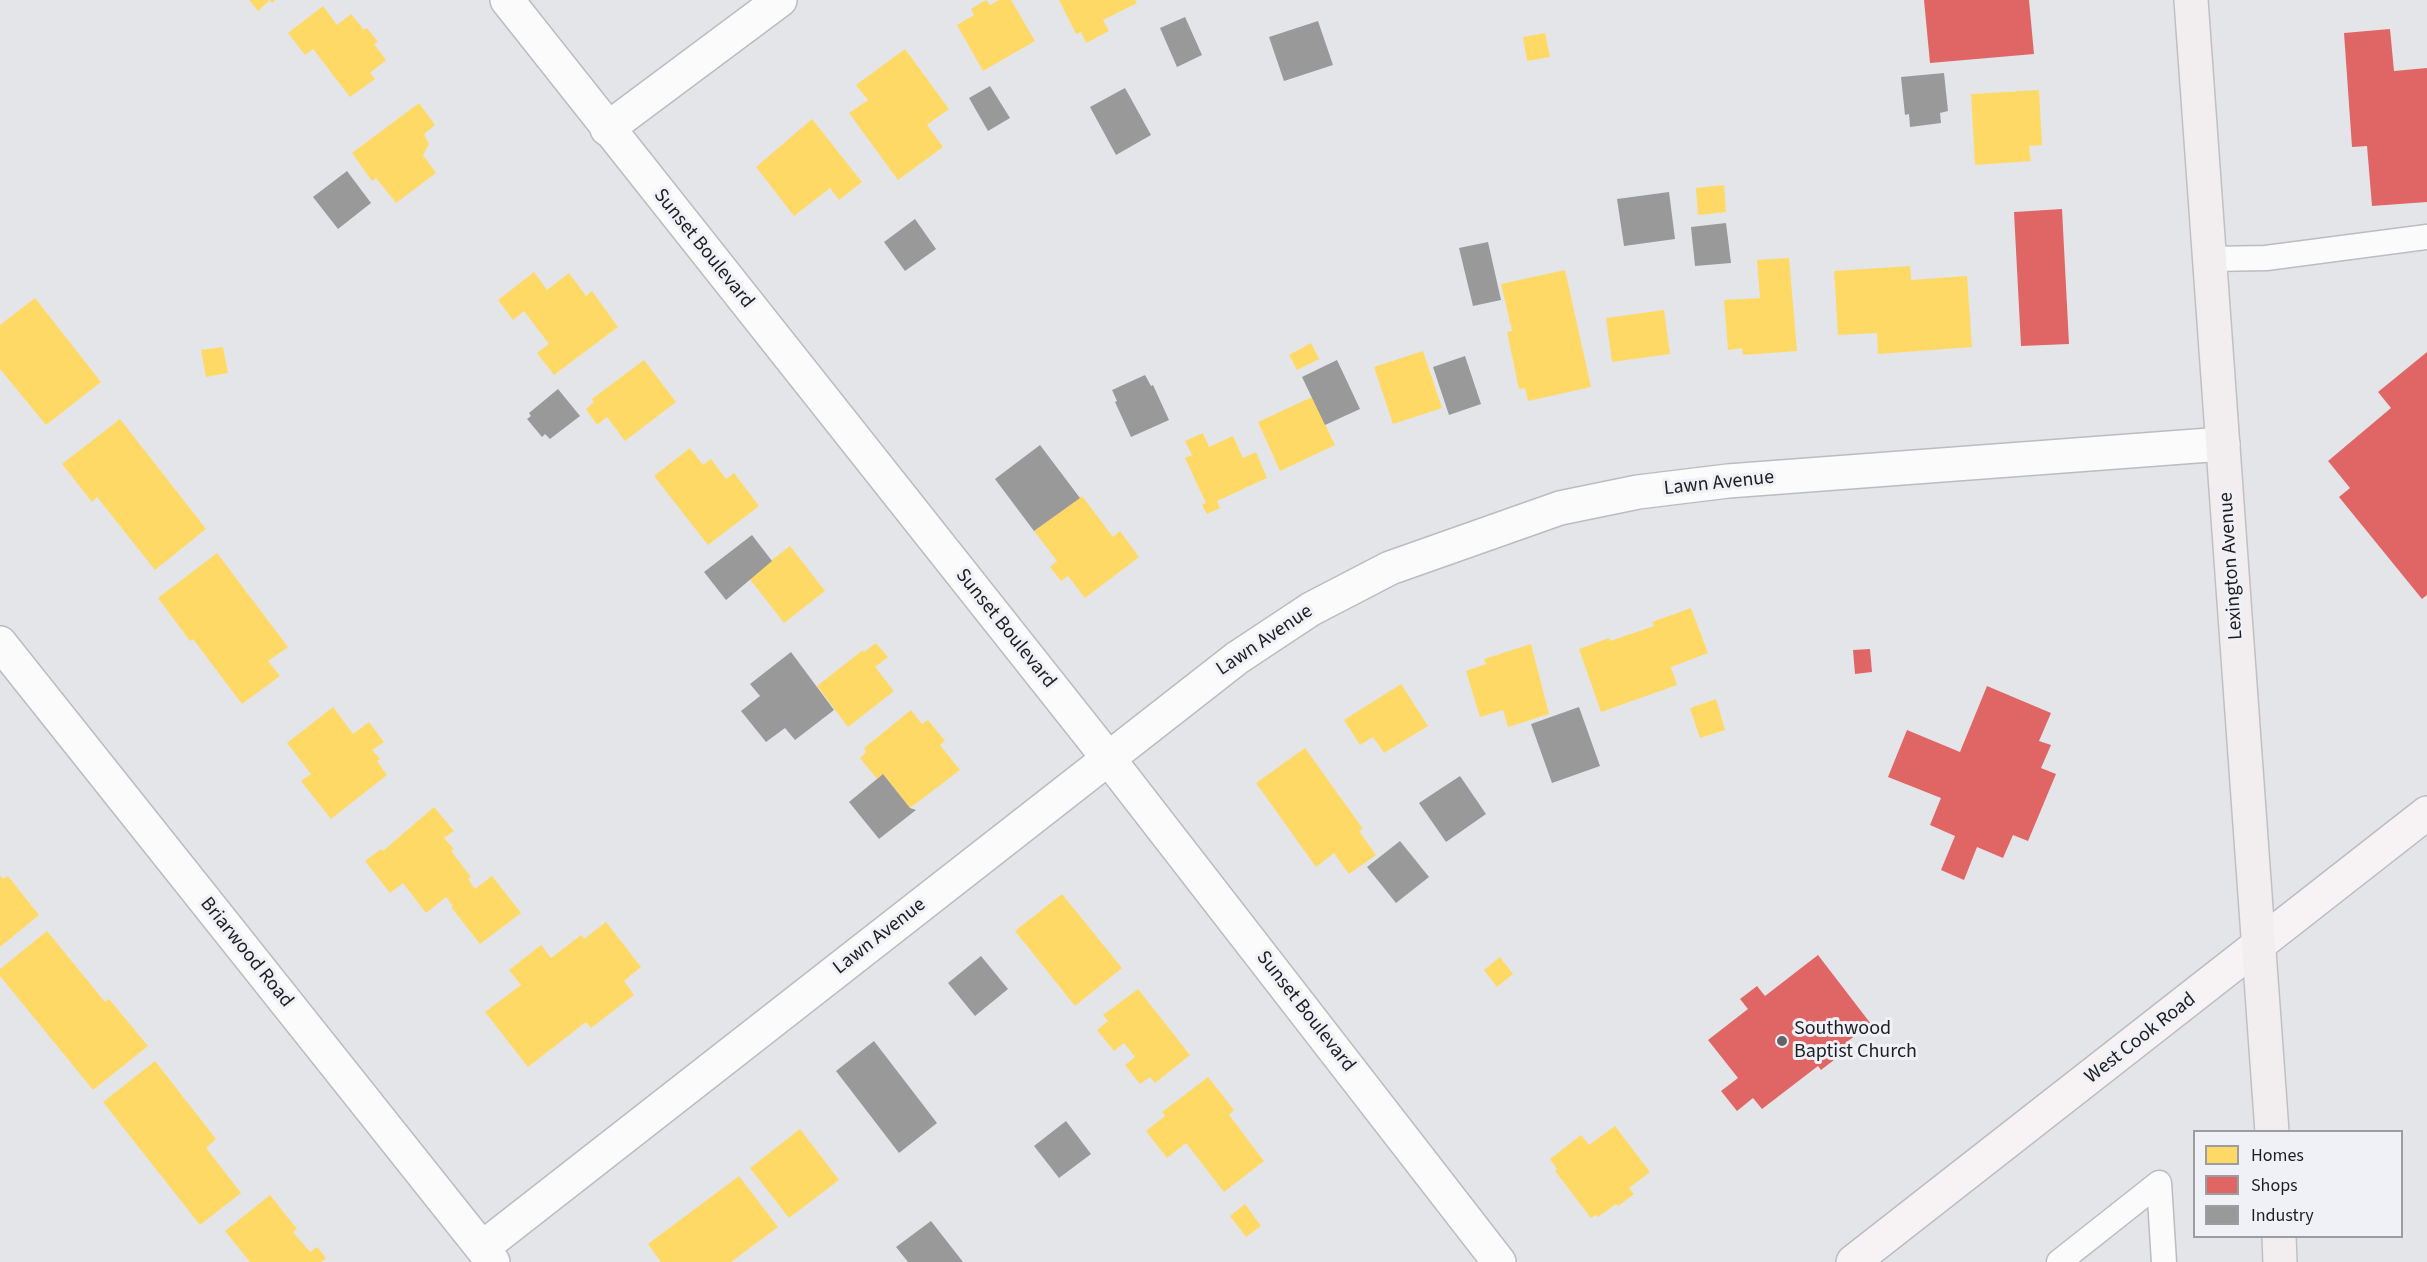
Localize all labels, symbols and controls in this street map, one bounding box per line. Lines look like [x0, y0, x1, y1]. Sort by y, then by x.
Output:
street label: Sunset Boulevard [647, 184, 759, 314]
street label: Lawn Avenue [1663, 466, 1775, 502]
street label: Lexington Avenue [2215, 491, 2249, 641]
street label: Sunset Boulevard [949, 564, 1061, 694]
street label: Lawn Avenue [1212, 600, 1318, 682]
street label: Briarwood Road [194, 893, 298, 1013]
street label: Lawn Avenue [829, 893, 931, 981]
street label: Sunset Boulevard [1250, 947, 1360, 1077]
street label: West Cook Road [2081, 988, 2201, 1090]
place label: Southwood Baptist Church [1794, 1018, 1917, 1065]
marker: Southwood Baptist Church [1775, 1034, 1789, 1048]
legend [2193, 1130, 2403, 1238]
text: Homes [2251, 1143, 2304, 1168]
text: Shops [2251, 1173, 2298, 1198]
text: Industry [2251, 1203, 2314, 1228]

